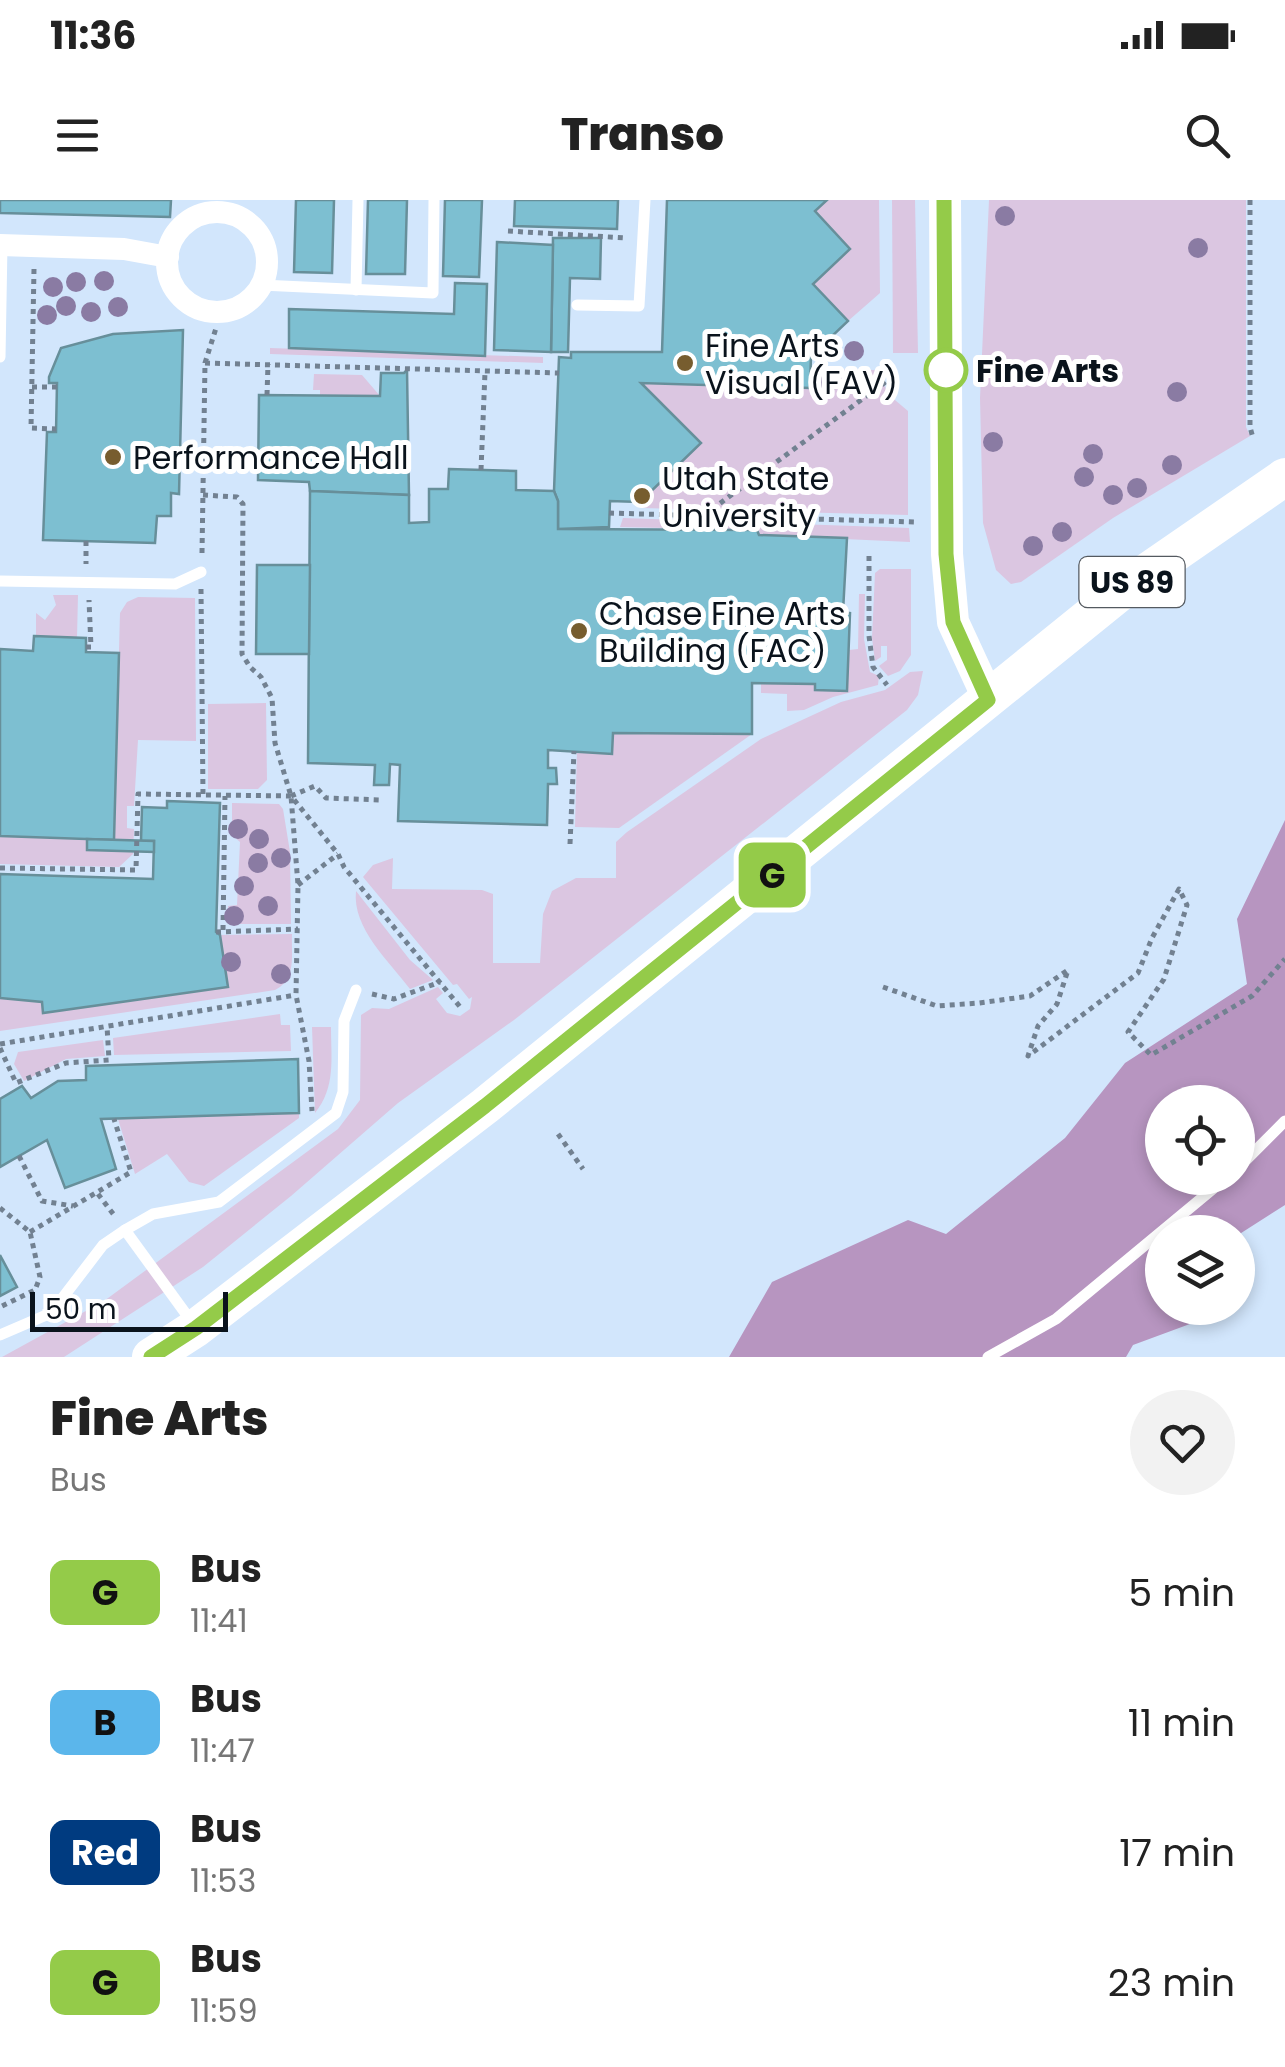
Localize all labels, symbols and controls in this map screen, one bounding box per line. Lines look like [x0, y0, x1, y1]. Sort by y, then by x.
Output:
text: 11:36 [50, 9, 137, 62]
text: Transo [561, 103, 724, 166]
icon: menu [50, 108, 105, 163]
icon: search [1180, 108, 1235, 163]
place label: Fine Arts Visual (FAV) [705, 323, 898, 405]
place label: Fine Arts [976, 348, 1119, 393]
marker: Fine Arts [925, 349, 967, 391]
marker: Fine Arts Visual (FAV) [674, 352, 696, 374]
place label: Performance Hall [133, 435, 409, 480]
marker: Performance Hall [102, 446, 124, 468]
place label: Utah State University [662, 456, 829, 538]
marker: Utah State University [631, 485, 653, 507]
road number: US 89 [1080, 557, 1184, 607]
place label: Chase Fine Arts Building (FAC) [599, 591, 846, 673]
marker: Chase Fine Arts Building (FAC) [568, 620, 590, 642]
line badge: G [740, 842, 804, 908]
text: G [759, 851, 785, 900]
map controls [1145, 1085, 1255, 1325]
button: locate [1145, 1085, 1255, 1195]
button: layers [1145, 1215, 1255, 1325]
scale bar [30, 1287, 228, 1332]
text: 50 m [45, 1290, 116, 1329]
text: Fine Arts [50, 1385, 269, 1452]
button: heart [1130, 1390, 1235, 1495]
text: Bus [50, 1457, 107, 1502]
text: Bus [190, 1542, 262, 1595]
text: 5 min [1128, 1566, 1235, 1619]
text: G [92, 1568, 118, 1617]
text: 11:41 [190, 1598, 248, 1643]
text: Bus [190, 1672, 262, 1725]
text: 11 min [1128, 1696, 1235, 1749]
text: B [93, 1698, 117, 1747]
text: 11:47 [190, 1728, 255, 1773]
text: Bus [190, 1802, 262, 1855]
text: 17 min [1119, 1826, 1235, 1879]
text: Red [71, 1828, 139, 1877]
text: 11:53 [190, 1858, 256, 1903]
text: Bus [190, 1932, 262, 1985]
text: 23 min [1108, 1956, 1235, 2009]
text: G [92, 1958, 118, 2007]
text: 11:59 [190, 1988, 258, 2033]

